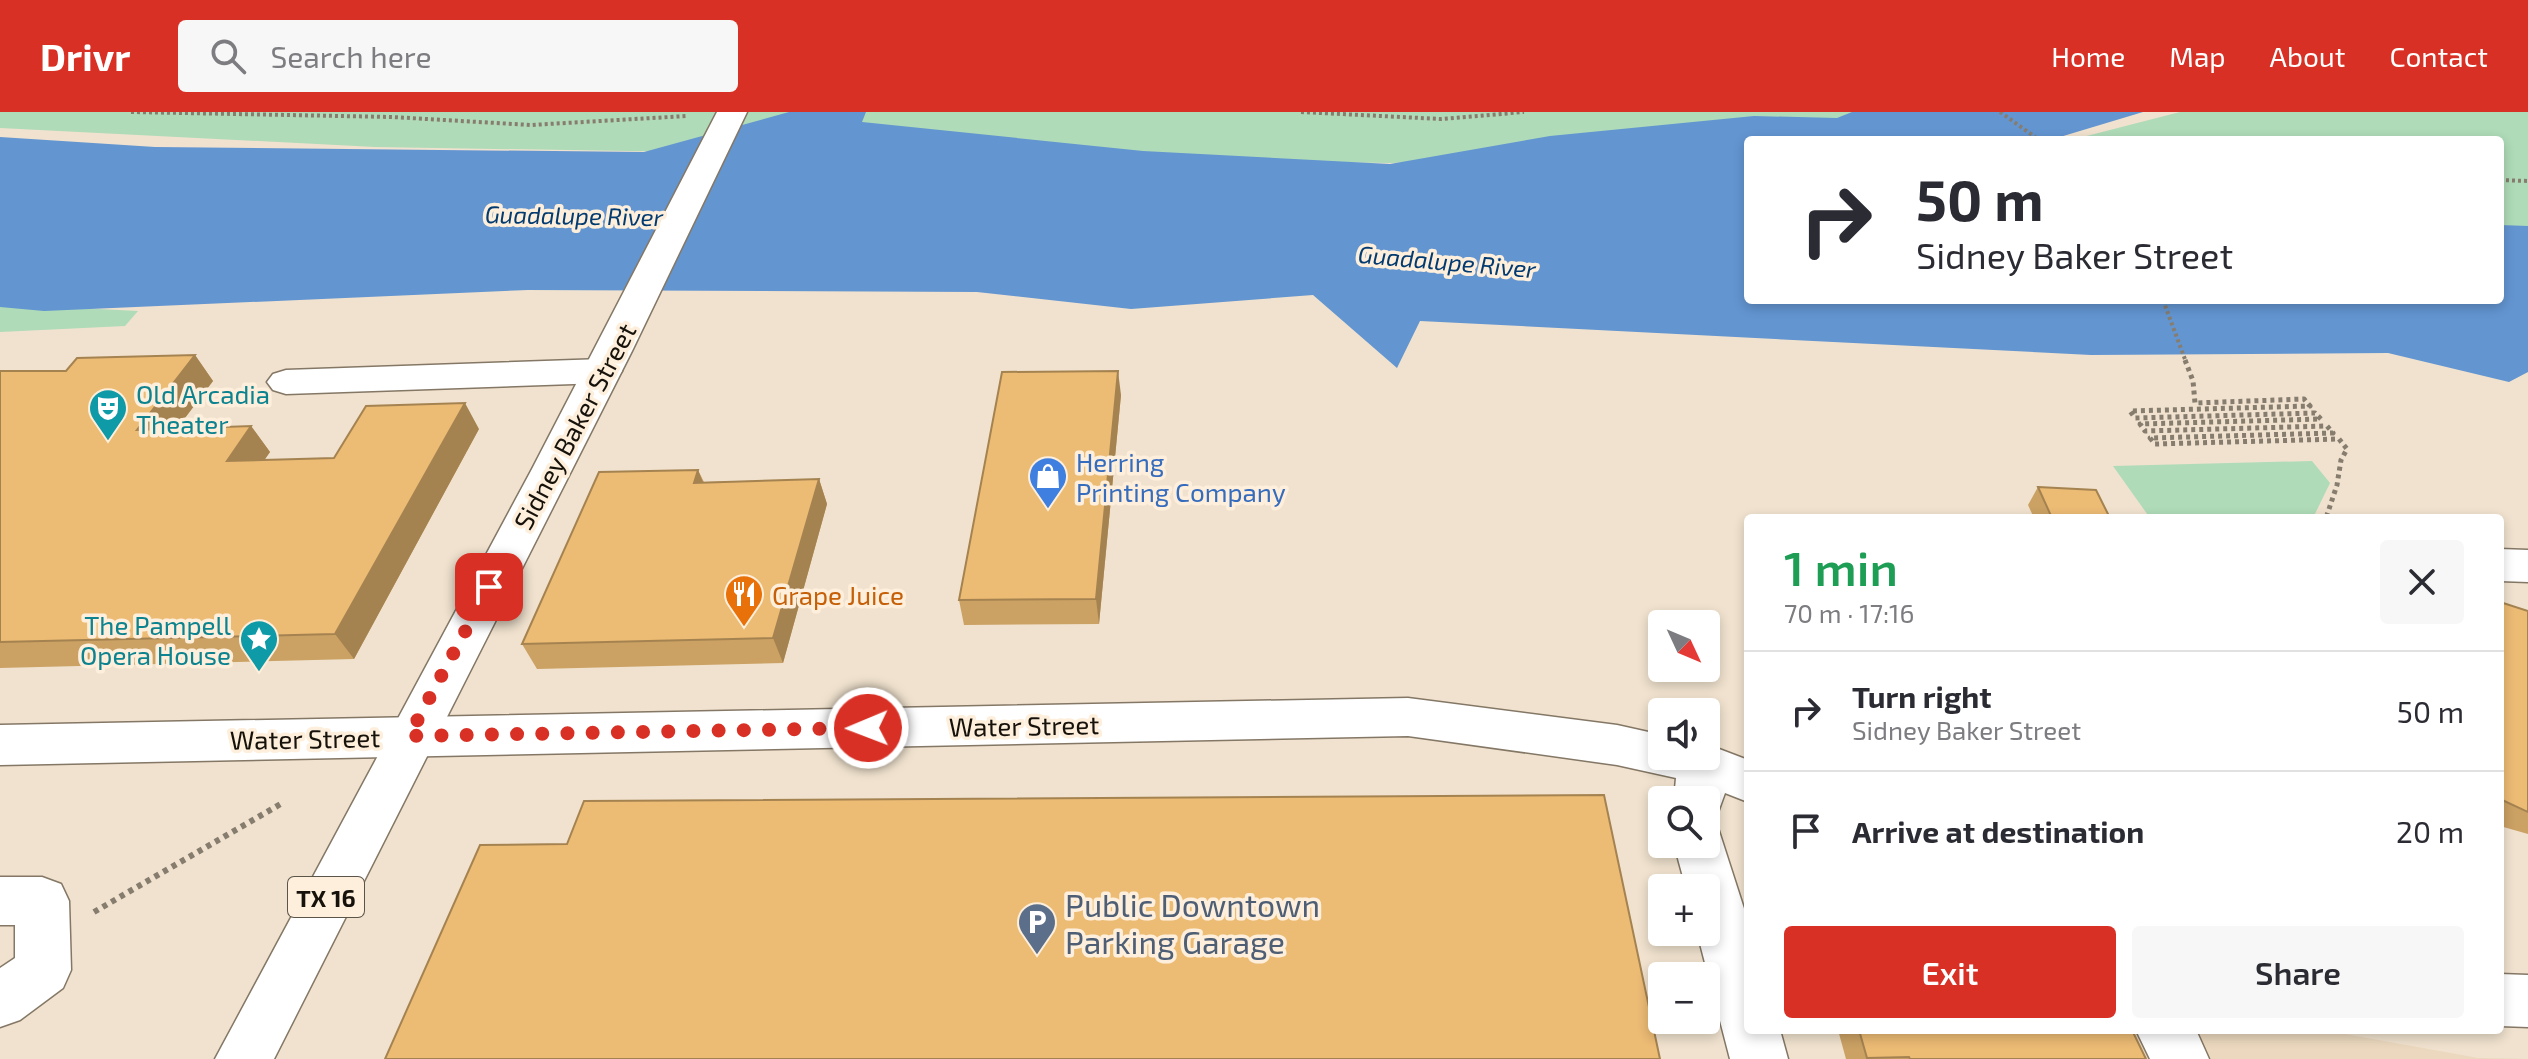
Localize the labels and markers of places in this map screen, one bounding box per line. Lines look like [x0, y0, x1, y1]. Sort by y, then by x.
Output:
place label: Old Arcadia Theater [136, 378, 270, 439]
theatre icon: Old Arcadia Theater [87, 387, 129, 442]
place label: Herring Printing Company [1076, 446, 1286, 507]
shop icon: Herring Printing Company [1027, 455, 1069, 510]
pin [455, 553, 523, 621]
restaurant icon: Grape Juice [723, 573, 765, 628]
place label: Grape Juice [772, 579, 904, 610]
place label: The Pampell Opera House [80, 609, 231, 670]
place icon: The Pampell Opera House [238, 618, 280, 673]
place label: Public Downtown Parking Garage [1065, 885, 1320, 960]
parking icon: Public Downtown Parking Garage [1016, 901, 1058, 956]

